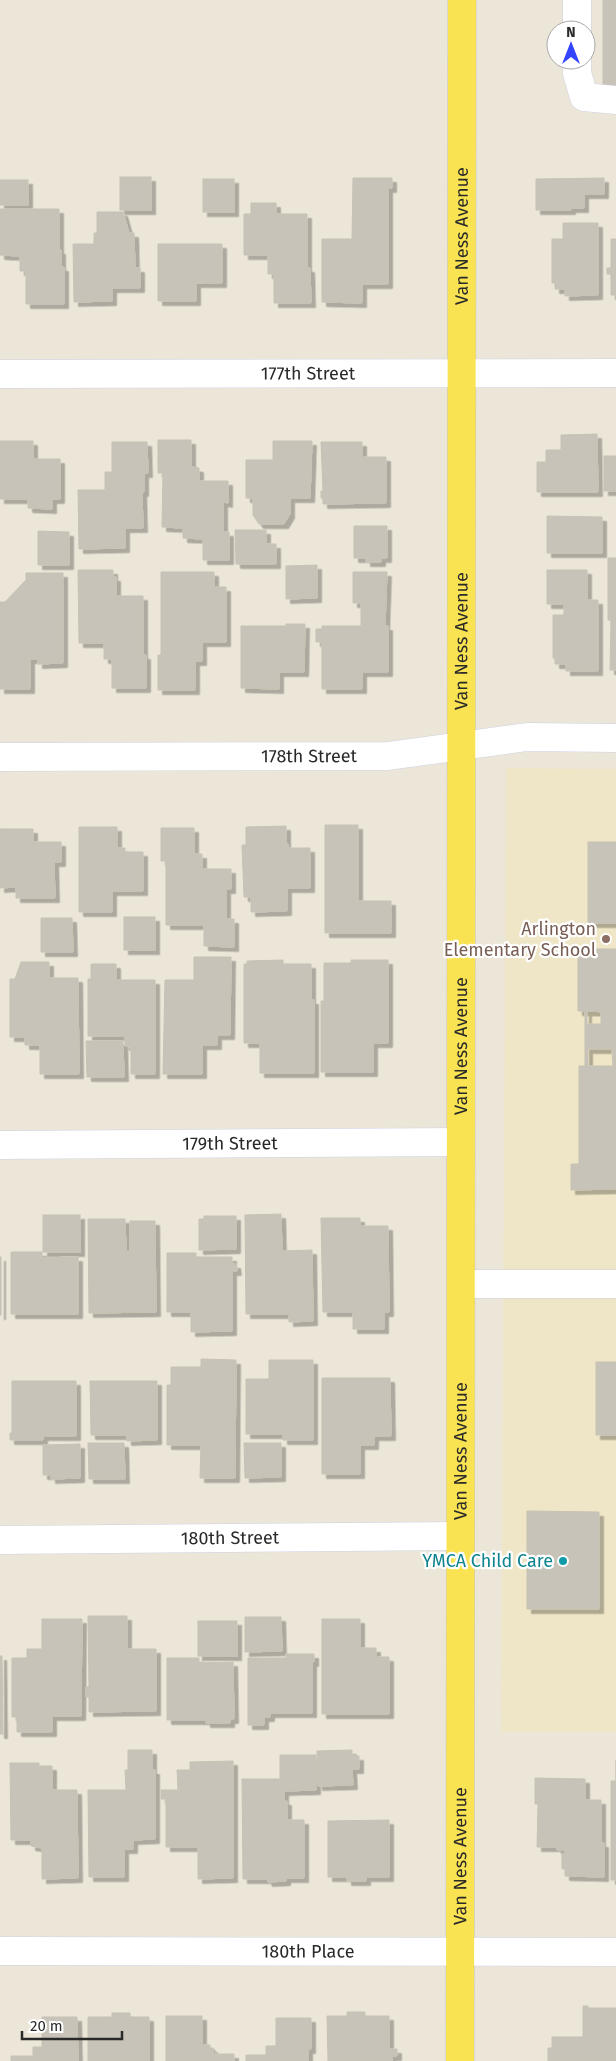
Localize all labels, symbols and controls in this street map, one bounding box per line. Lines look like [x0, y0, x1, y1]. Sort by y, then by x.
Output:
north arrow [546, 20, 596, 70]
text: N [566, 24, 576, 41]
street label: Van Ness Avenue [451, 167, 473, 305]
street label: 177th Street [261, 362, 356, 385]
street label: Van Ness Avenue [450, 572, 472, 710]
street label: 178th Street [261, 745, 358, 767]
place label: Arlington Elementary School [444, 918, 596, 961]
marker: Arlington Elementary School [600, 933, 612, 945]
street label: Van Ness Avenue [450, 977, 472, 1115]
street label: 179th Street [182, 1132, 278, 1155]
street label: Van Ness Avenue [450, 1382, 472, 1520]
street label: 180th Street [181, 1527, 280, 1549]
place label: YMCA Child Care [422, 1550, 553, 1572]
marker: YMCA Child Care [557, 1555, 569, 1567]
street label: Van Ness Avenue [449, 1787, 471, 1925]
street label: 180th Place [262, 1940, 354, 1963]
scale bar [22, 2008, 122, 2040]
text: 20 m [30, 2017, 63, 2035]

